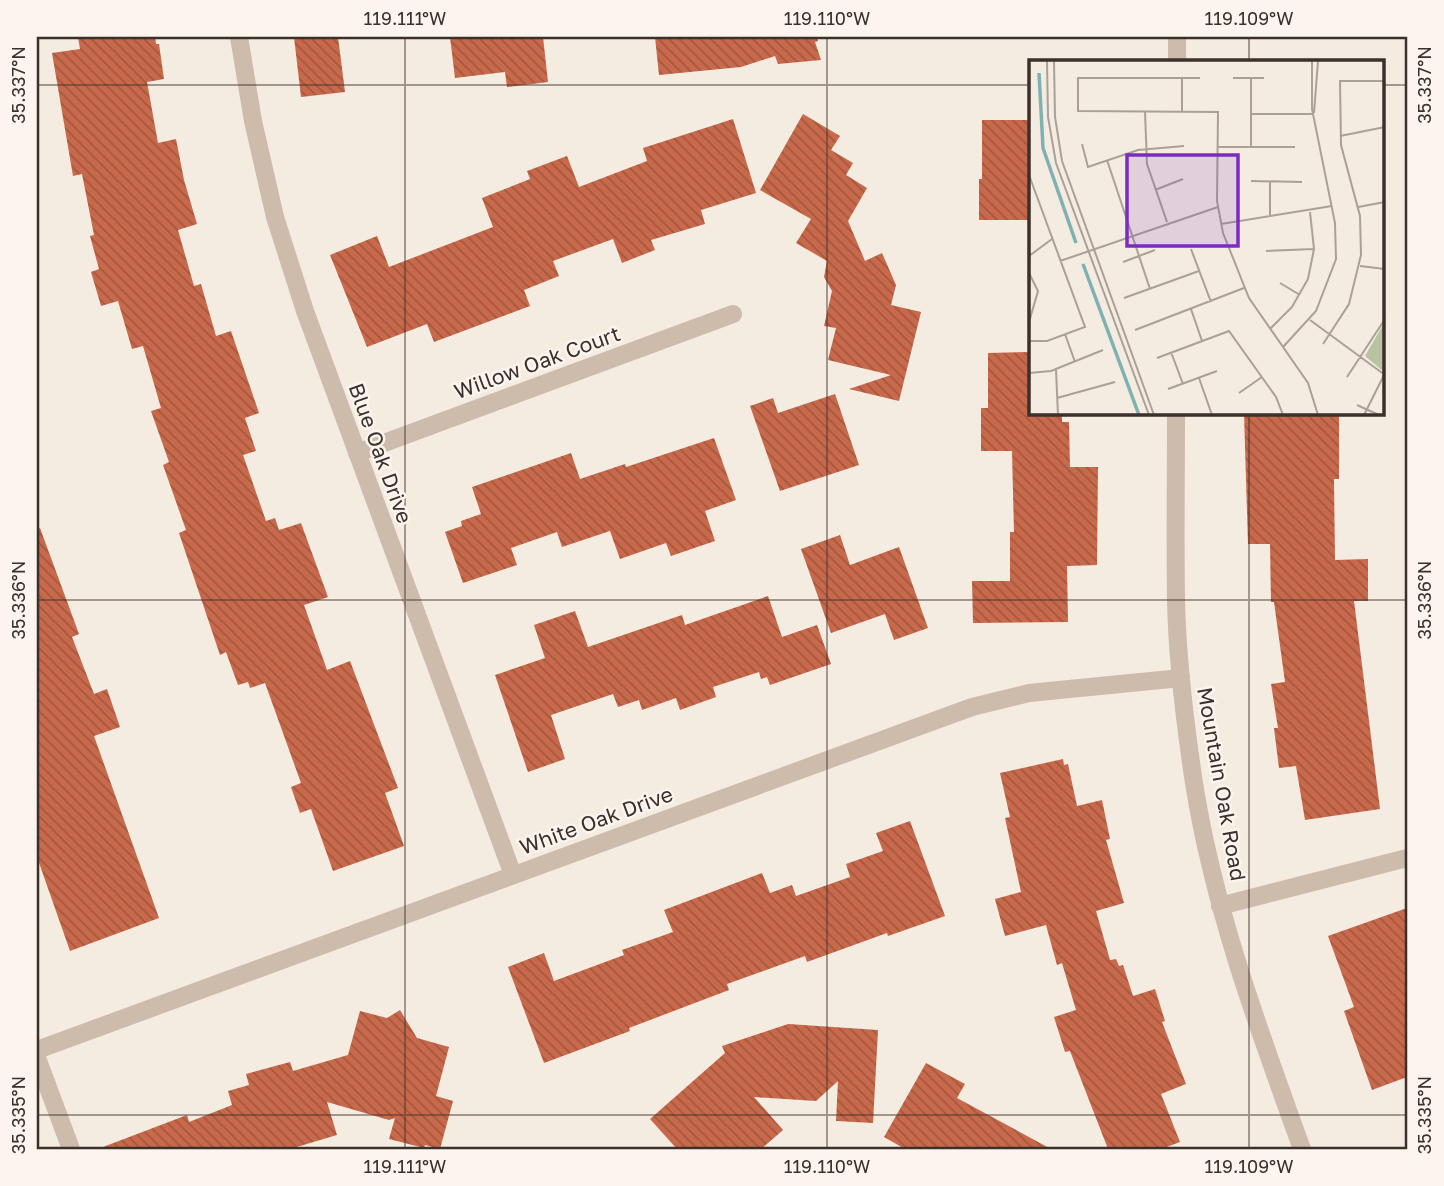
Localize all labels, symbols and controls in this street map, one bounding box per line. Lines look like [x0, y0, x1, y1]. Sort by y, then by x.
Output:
text: 119.111°W [364, 7, 446, 29]
text: 119.110°W [784, 7, 870, 29]
text: 119.109°W [1205, 7, 1293, 29]
text: 35.337°N [7, 46, 29, 124]
text: 35.337°N [1413, 46, 1435, 124]
inset map [1029, 60, 1384, 415]
street label: Willow Oak Court [450, 320, 624, 404]
street label: Blue Oak Drive [344, 379, 418, 527]
text: 35.336°N [7, 560, 29, 640]
text: 35.336°N [1413, 560, 1435, 640]
street label: Mountain Oak Road [1192, 685, 1252, 883]
street label: White Oak Drive [516, 780, 676, 860]
text: 35.335°N [7, 1076, 29, 1154]
text: 35.335°N [1413, 1076, 1435, 1154]
text: 119.111°W [364, 1155, 446, 1177]
text: 119.110°W [784, 1155, 870, 1177]
text: 119.109°W [1205, 1155, 1293, 1177]

